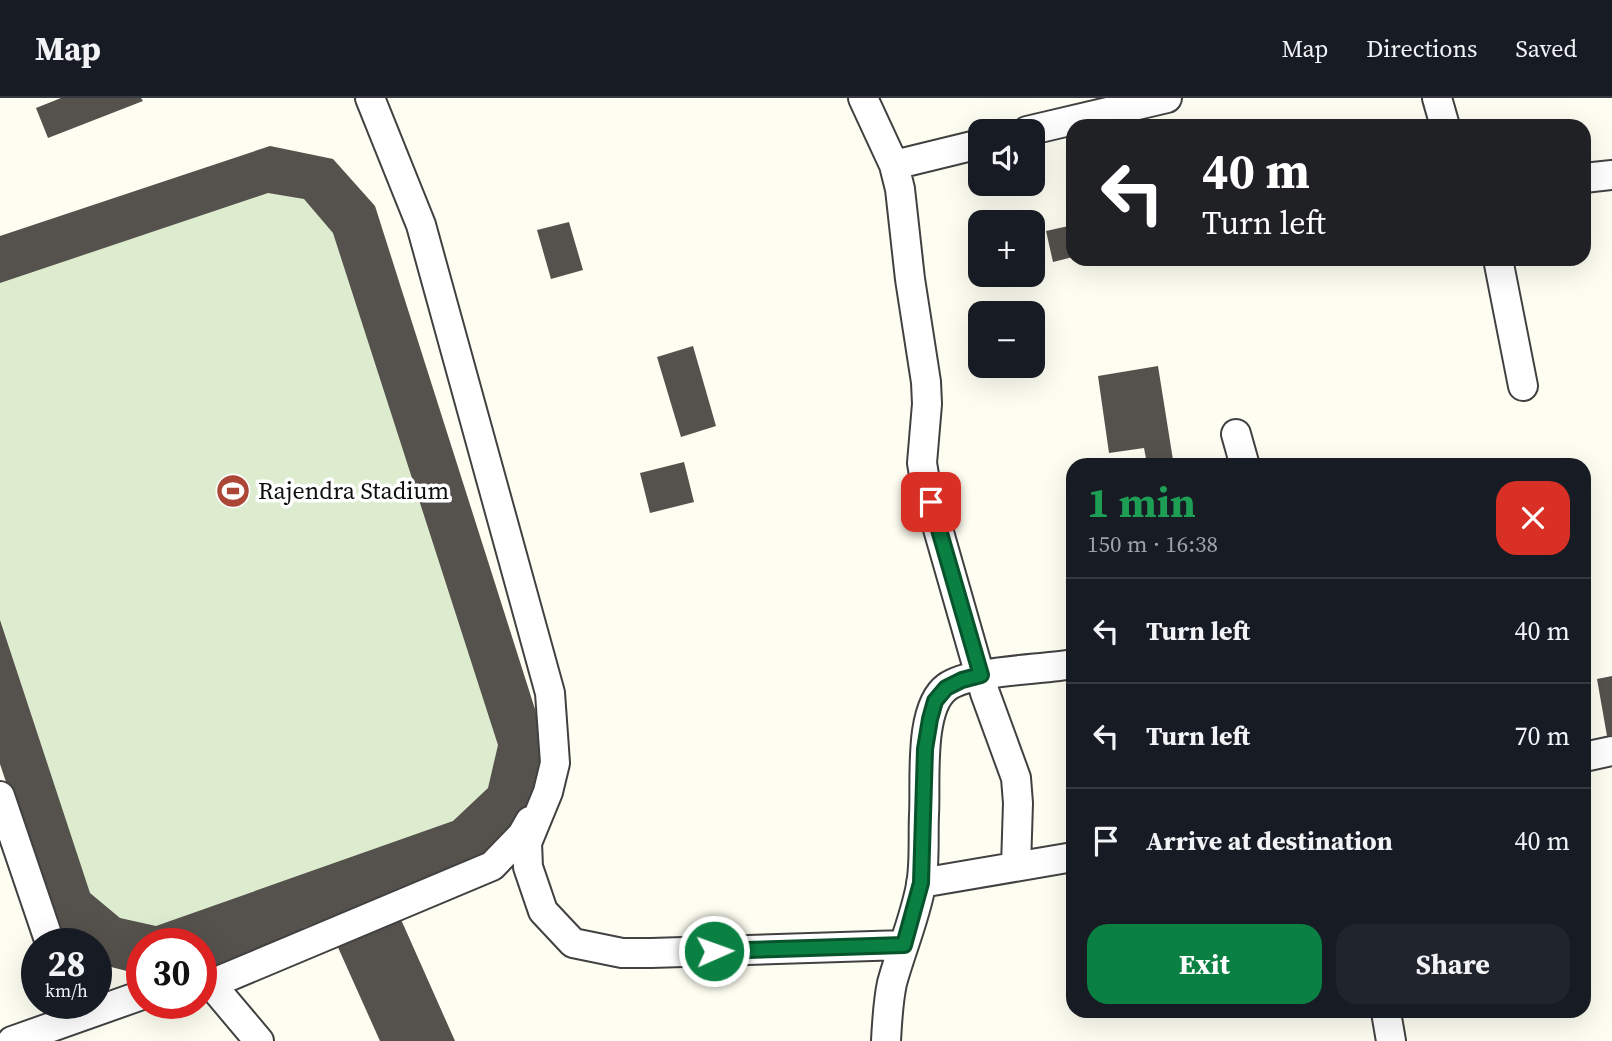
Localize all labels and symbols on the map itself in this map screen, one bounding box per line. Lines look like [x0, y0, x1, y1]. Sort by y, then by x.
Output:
sports icon: Rajendra Stadium [214, 472, 252, 510]
pin [901, 472, 961, 532]
place label: Rajendra Stadium [258, 474, 449, 507]
position arrow [677, 914, 751, 988]
speed limit sign: 30 [126, 928, 217, 1019]

